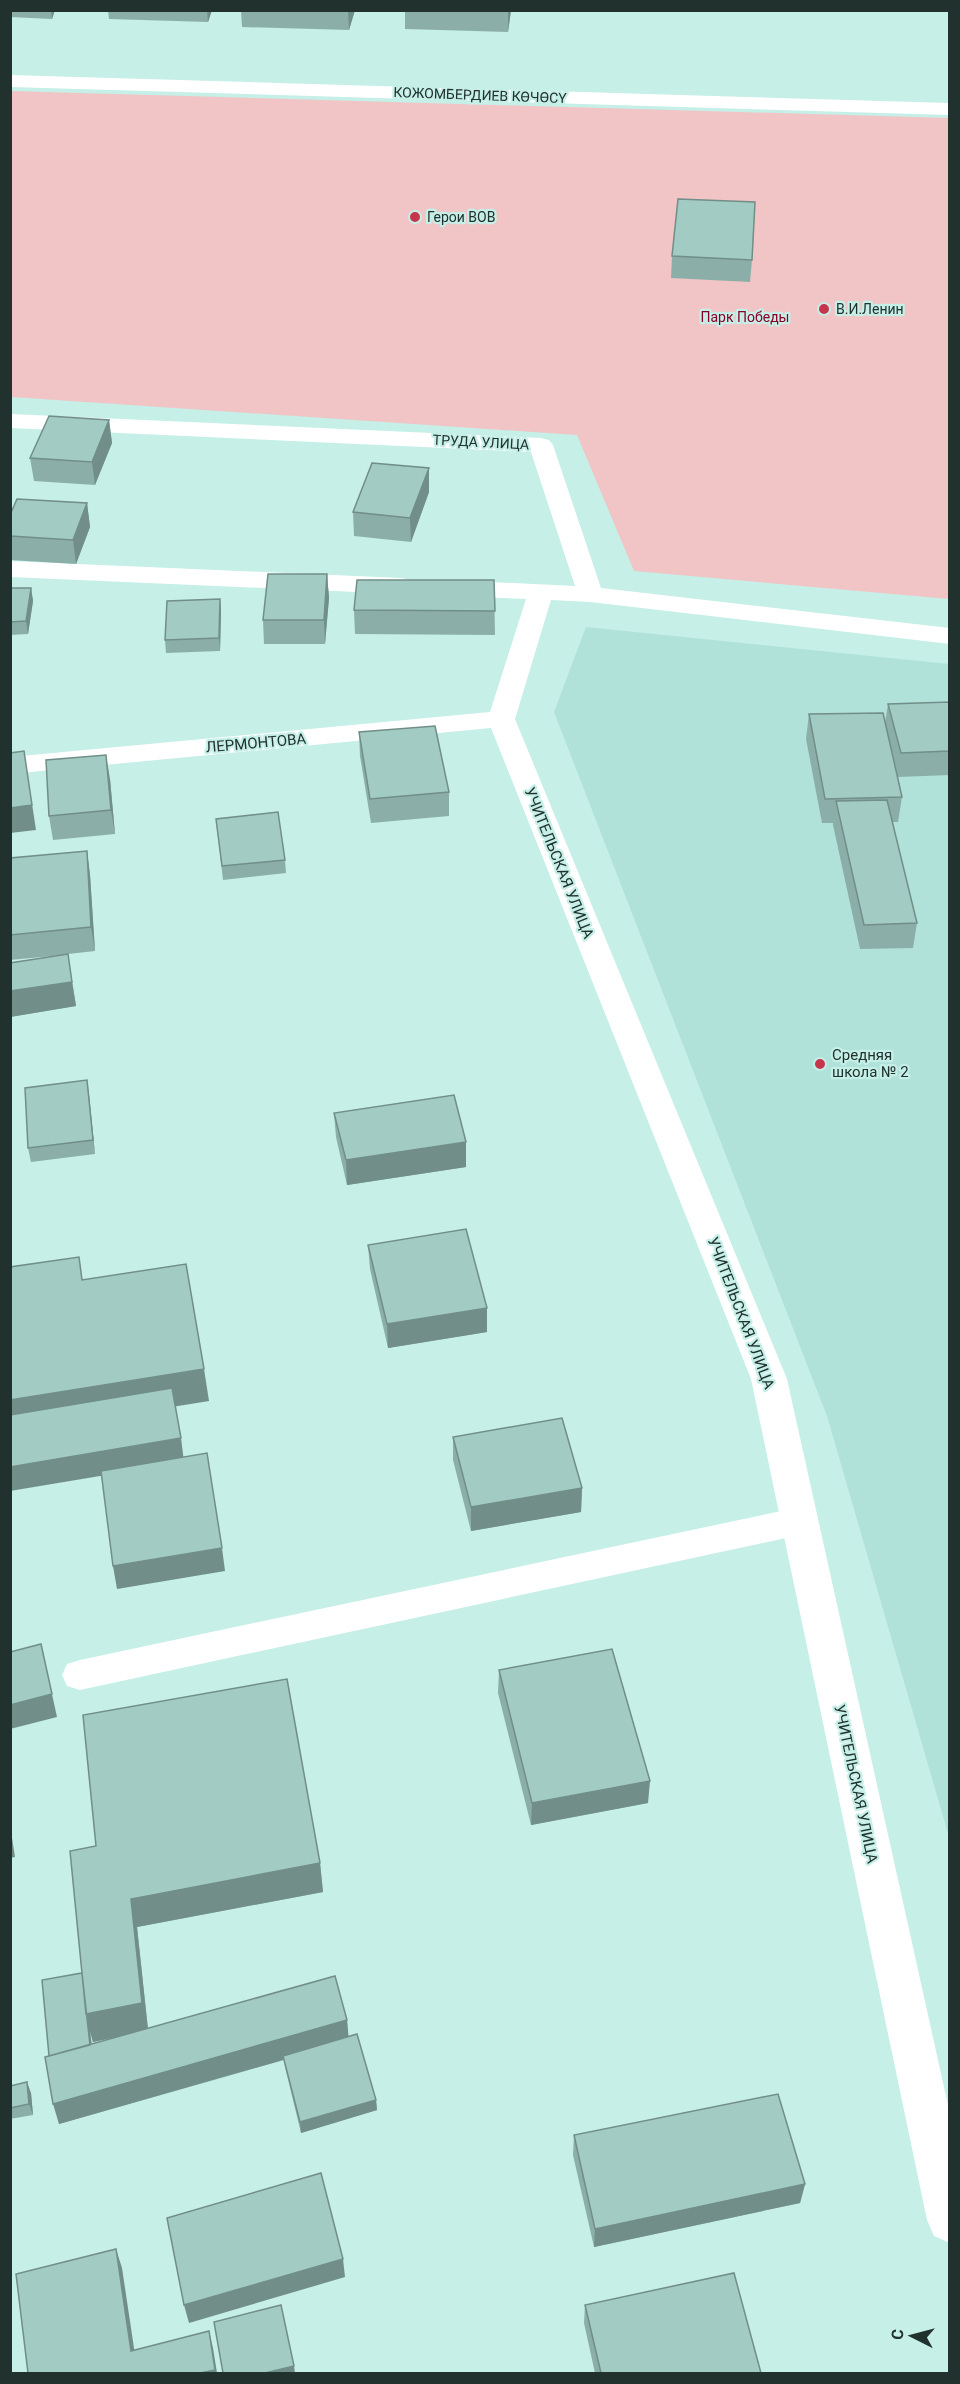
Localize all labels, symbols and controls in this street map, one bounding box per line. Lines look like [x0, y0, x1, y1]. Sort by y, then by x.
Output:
street label: КОЖОМБЕРДИЕВ КӨЧӨСҮ [393, 84, 567, 106]
place label: Герои ВОВ [427, 209, 495, 225]
marker: Герои ВОВ [408, 210, 422, 224]
place label: В.И.Ленин [836, 301, 904, 317]
marker: В.И.Ленин [817, 302, 831, 316]
park label: Парк Победы [701, 309, 789, 325]
street label: ТРУДА УЛИЦА [432, 431, 530, 453]
street label: ЛЕРМОНТОВА [205, 730, 307, 756]
street label: УЧИТЕЛЬСКАЯ УЛИЦА [520, 785, 598, 941]
place label: Средняя школа № 2 [832, 1046, 909, 1081]
marker: Средняя школа № 2 [813, 1057, 827, 1071]
street label: УЧИТЕЛЬСКАЯ УЛИЦА [704, 1234, 778, 1392]
street label: УЧИТЕЛЬСКАЯ УЛИЦА [830, 1703, 882, 1865]
north arrow [882, 2306, 942, 2366]
text: С [888, 2328, 908, 2341]

